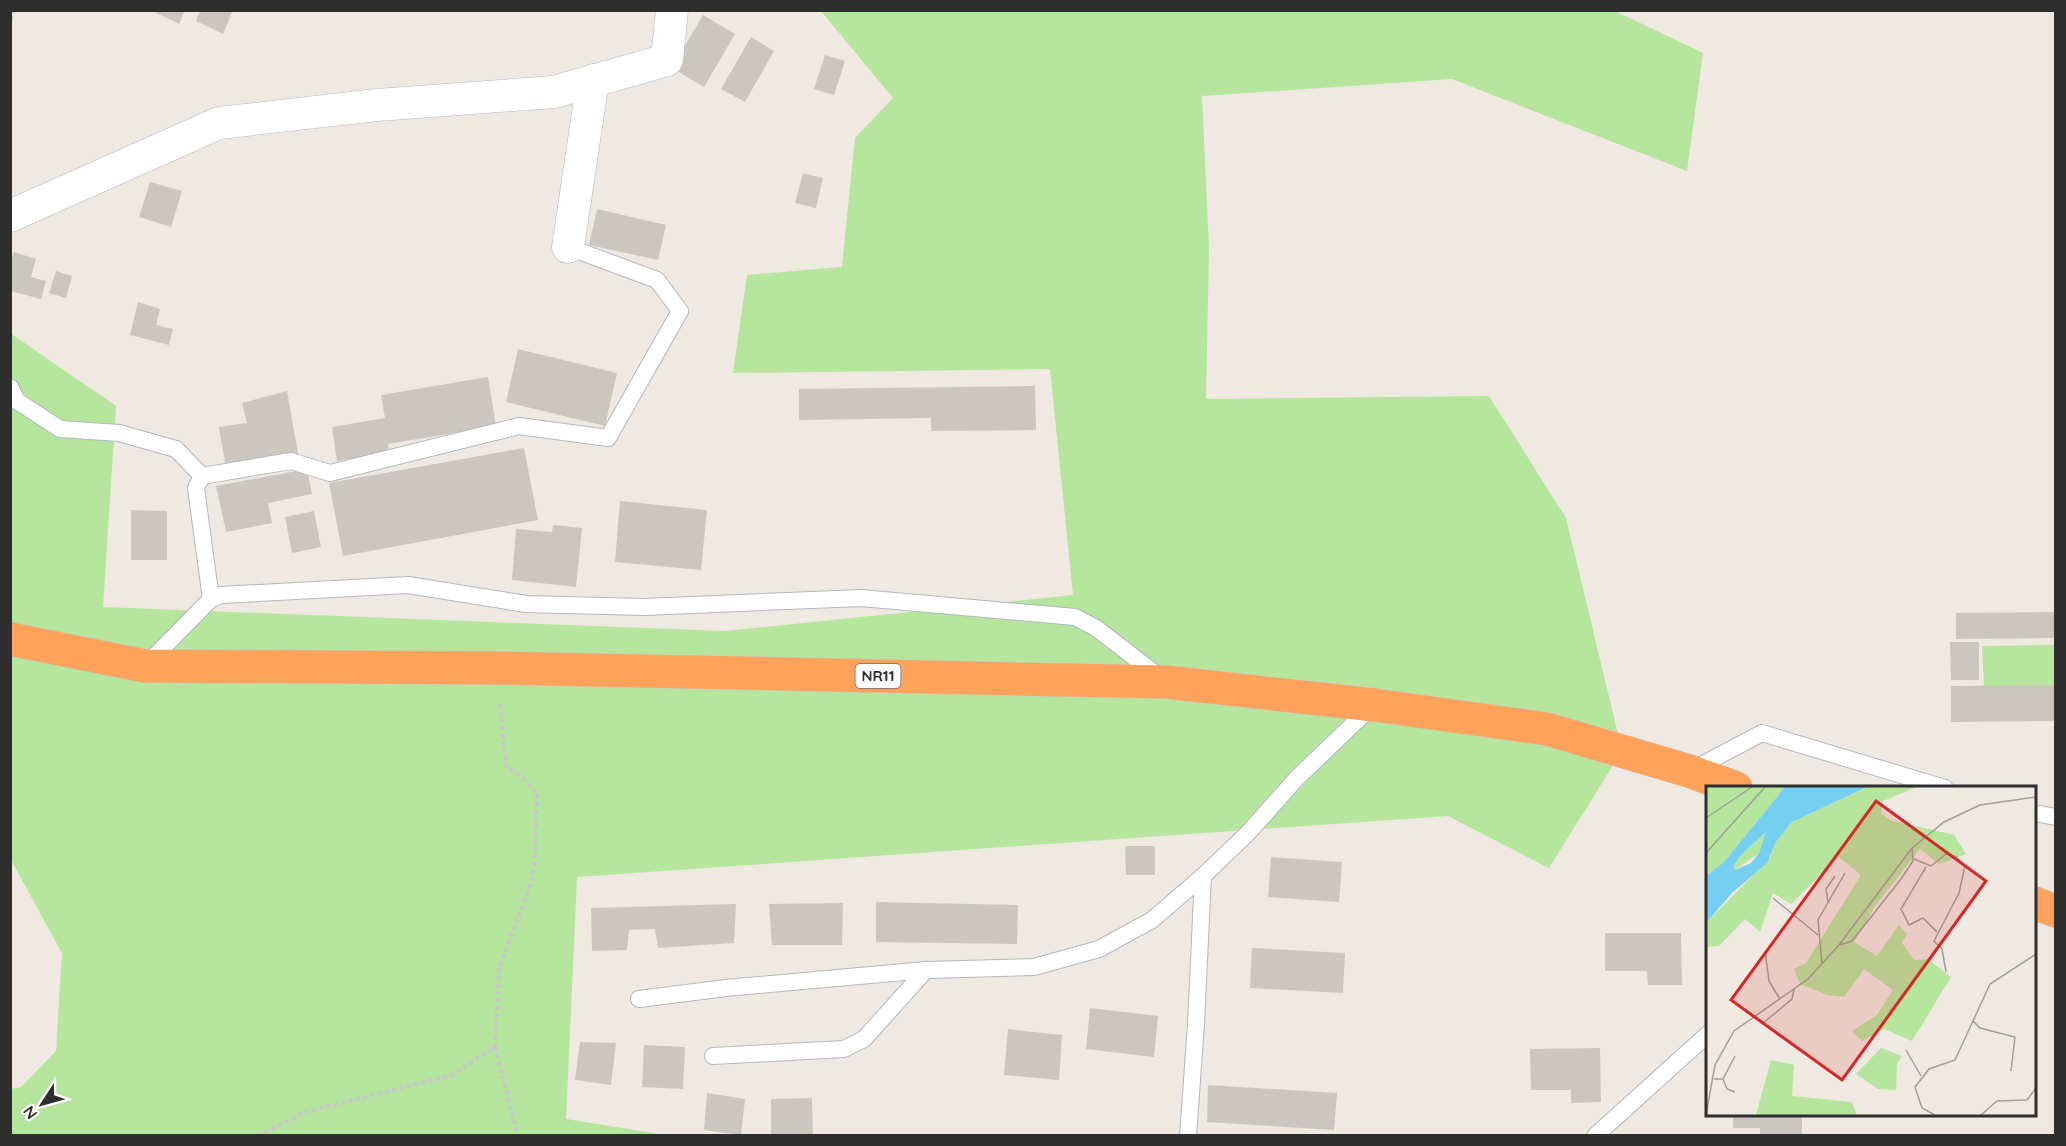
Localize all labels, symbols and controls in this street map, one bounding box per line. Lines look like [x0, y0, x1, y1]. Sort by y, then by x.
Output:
road number: NR11 [856, 664, 900, 688]
inset map [1706, 786, 2036, 1116]
north arrow [12, 1074, 72, 1134]
text: N [18, 1102, 41, 1123]

